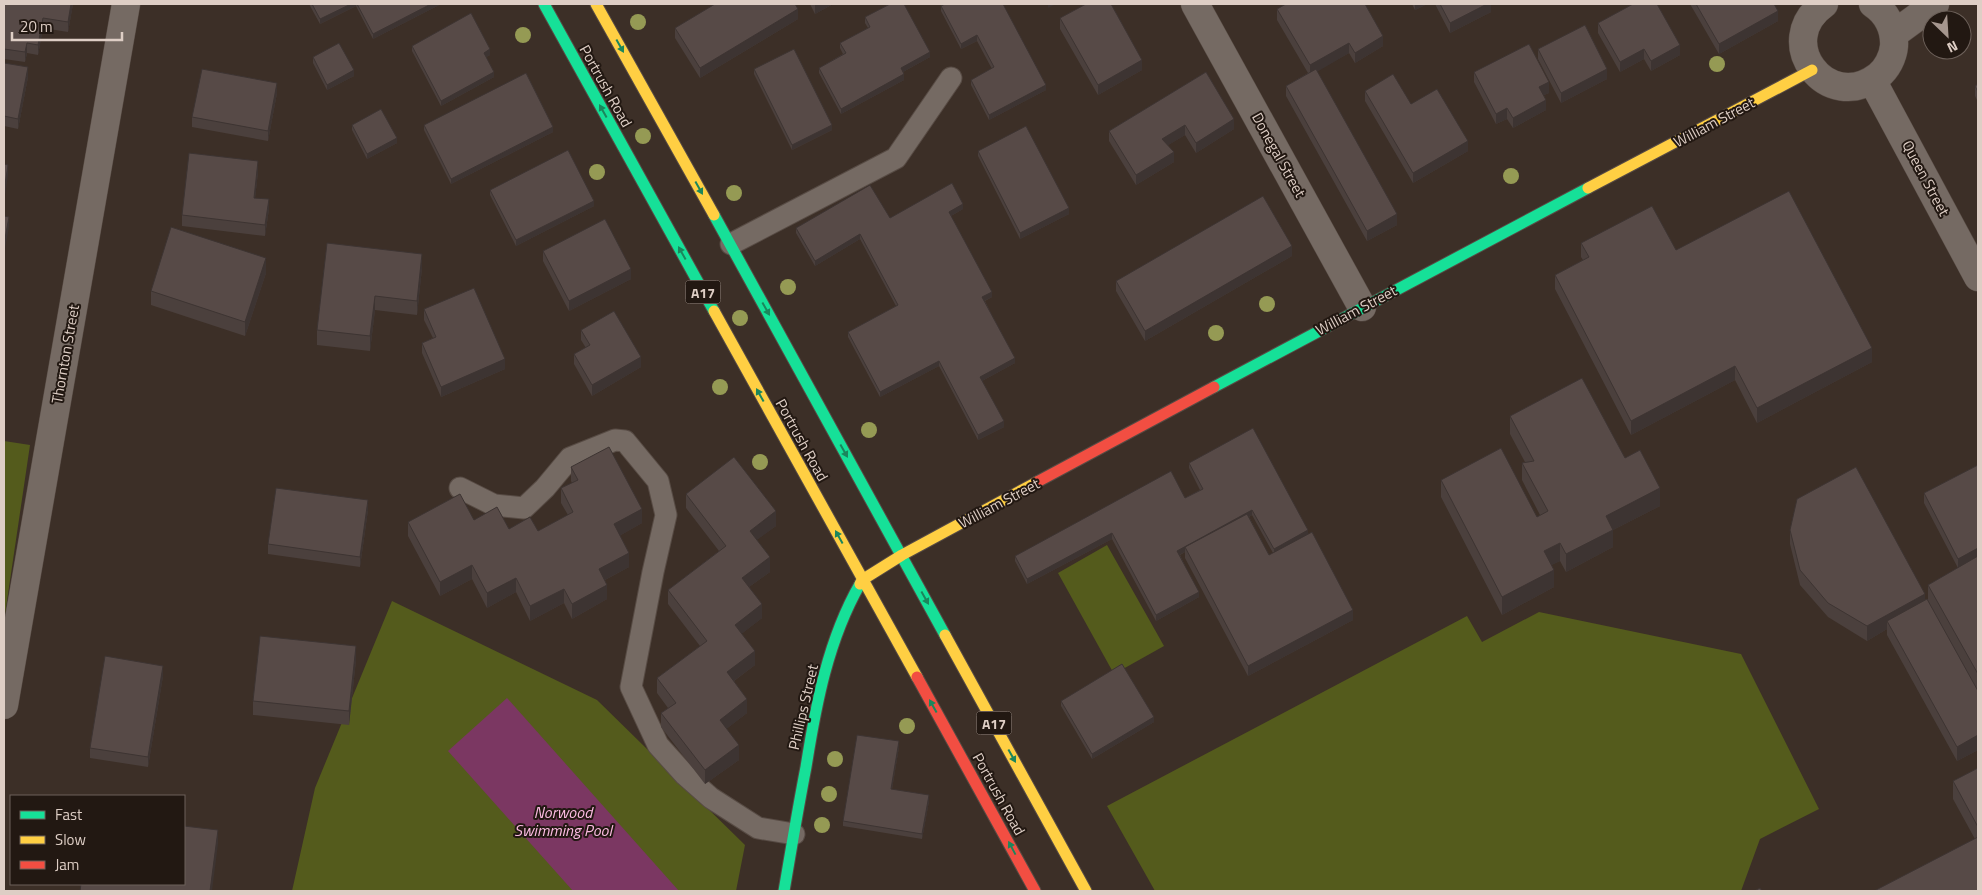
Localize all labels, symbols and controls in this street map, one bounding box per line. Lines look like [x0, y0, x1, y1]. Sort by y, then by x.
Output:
scale bar [12, 10, 122, 42]
north arrow [1922, 10, 1972, 60]
text: 20 m [20, 15, 53, 38]
text: N [1944, 36, 1962, 59]
one-way arrow [615, 40, 624, 53]
street label: Portrush Road [574, 41, 638, 131]
street label: William Street [1669, 91, 1759, 153]
one-way arrow [599, 103, 607, 118]
street label: Donegal Street [1246, 108, 1312, 202]
street label: Queen Street [1896, 136, 1956, 221]
one-way arrow [695, 181, 704, 194]
one-way arrow [677, 246, 686, 260]
street label: William Street [1311, 279, 1401, 341]
road number: A17 [686, 280, 720, 304]
one-way arrow [762, 301, 770, 316]
street label: Thornton Street [45, 302, 85, 405]
one-way arrow [756, 388, 764, 403]
street label: Portrush Road [770, 395, 834, 485]
one-way arrow [840, 444, 849, 458]
street label: William Street [954, 472, 1044, 534]
one-way arrow [834, 531, 843, 544]
one-way arrow [921, 591, 929, 605]
street label: Phillips Street [782, 661, 824, 752]
one-way arrow [929, 699, 937, 714]
road number: A17 [976, 711, 1012, 734]
street label: Portrush Road [967, 749, 1031, 839]
one-way arrow [1007, 749, 1016, 762]
legend [10, 795, 185, 885]
water label: Norwood Swimming Pool [514, 800, 614, 842]
text: Fast [55, 803, 83, 826]
text: Slow [55, 828, 86, 851]
one-way arrow [1008, 841, 1016, 856]
text: Jam [55, 853, 79, 876]

